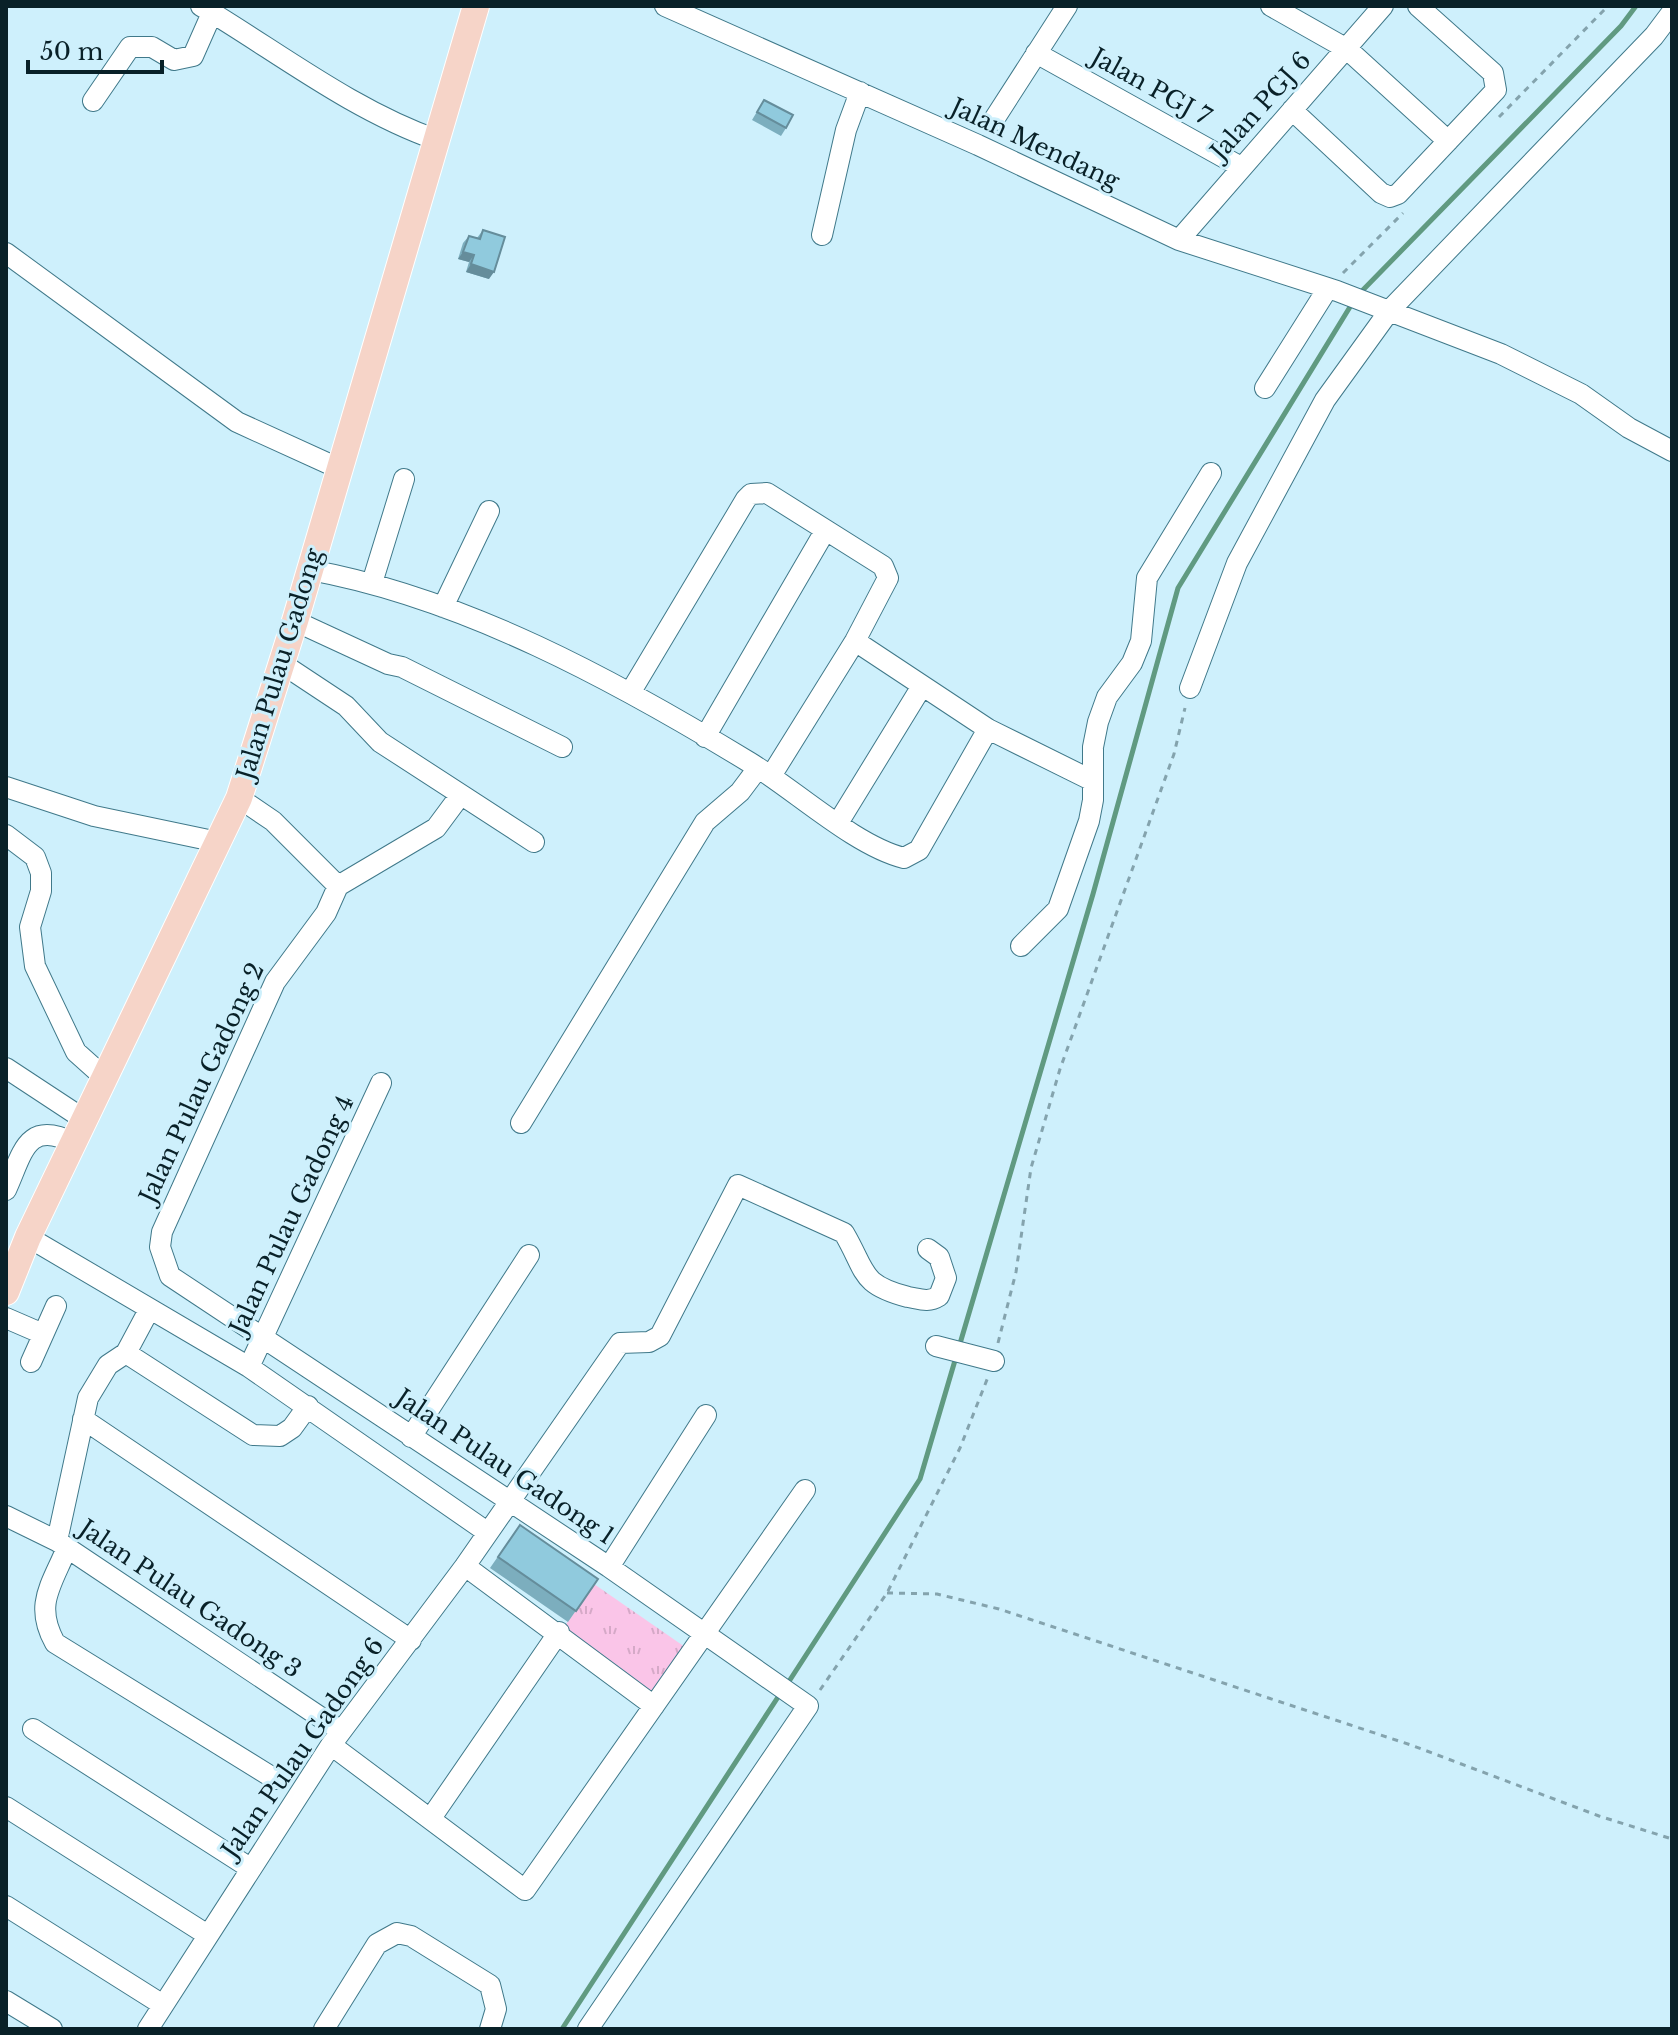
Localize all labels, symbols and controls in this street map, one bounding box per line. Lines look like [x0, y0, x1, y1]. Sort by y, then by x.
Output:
scale bar [28, 24, 162, 74]
text: 50 m [40, 37, 104, 66]
street label: Jalan PGJ 7 [1084, 40, 1217, 132]
street label: Jalan PGJ 6 [1202, 46, 1317, 168]
street label: Jalan Mendang [944, 91, 1125, 196]
street label: Jalan Pulau Gadong [230, 544, 329, 786]
street label: Jalan Pulau Gadong 2 [132, 958, 270, 1210]
street label: Jalan Pulau Gadong 4 [222, 1090, 360, 1342]
street label: Jalan Pulau Gadong 1 [388, 1381, 620, 1551]
street label: Jalan Pulau Gadong 3 [71, 1512, 307, 1684]
street label: Jalan Pulau Gadong 6 [214, 1632, 390, 1866]

